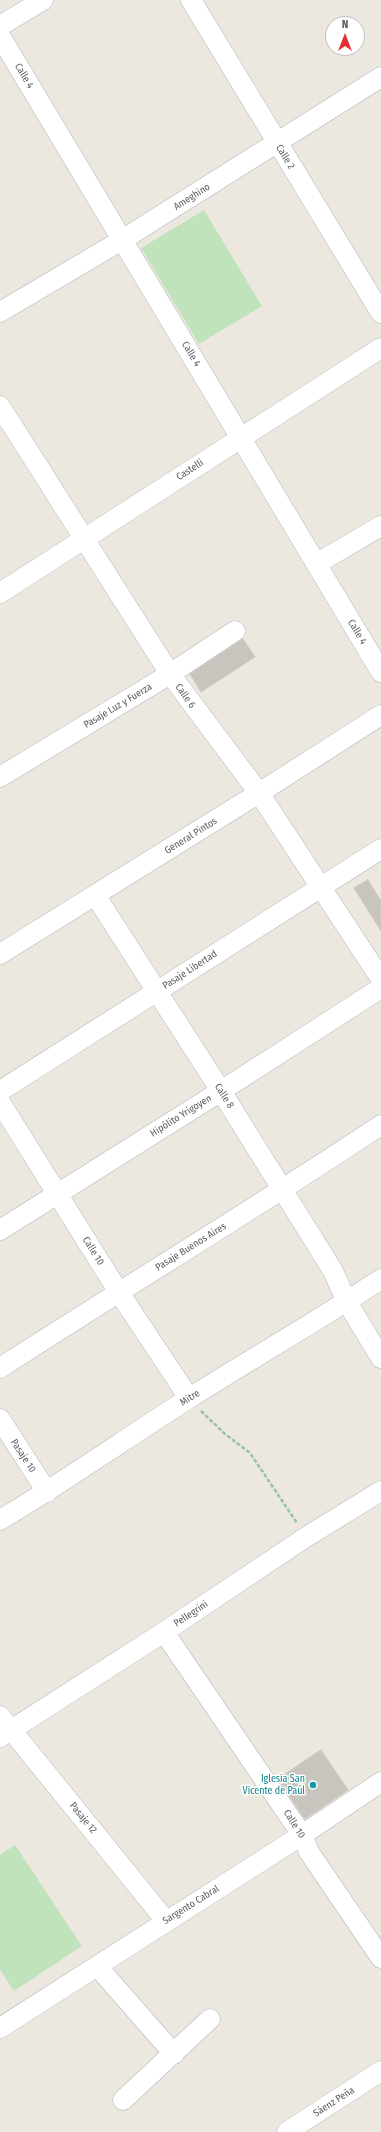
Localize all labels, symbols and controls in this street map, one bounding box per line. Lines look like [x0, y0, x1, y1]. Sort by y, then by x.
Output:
north arrow [325, 16, 365, 56]
text: N [342, 18, 348, 31]
street label: Calle 4 [12, 61, 36, 91]
street label: Calle 2 [273, 142, 297, 172]
street label: Ameghino [171, 181, 213, 213]
street label: Calle 4 [179, 339, 203, 369]
street label: Castelli [174, 457, 206, 483]
street label: Calle 4 [345, 617, 369, 647]
street label: Pasaje Luz y Fuerza [82, 681, 154, 731]
street label: Calle 6 [172, 681, 198, 711]
street label: General Pintos [163, 815, 219, 857]
street label: Pasaje Libertad [161, 948, 219, 992]
street label: Calle 8 [212, 1081, 236, 1111]
street label: Hipólito Yrigoyen [148, 1092, 214, 1140]
street label: Pasaje Buenos Aires [153, 1220, 229, 1274]
street label: Calle 10 [80, 1235, 106, 1267]
street label: Mitre [178, 1387, 202, 1409]
street label: Pasaje 10 [8, 1437, 38, 1475]
street label: Pellegrini [172, 1598, 210, 1630]
place label: Iglesia San Vicente de Paúl [243, 1773, 305, 1796]
marker: Iglesia San Vicente de Paúl [308, 1780, 318, 1790]
street label: Pasaje 12 [67, 1800, 99, 1836]
street label: Calle 10 [281, 1808, 307, 1840]
street label: Sargento Cabral [160, 1883, 222, 1927]
street label: Sáenz Peña [311, 2084, 357, 2120]

